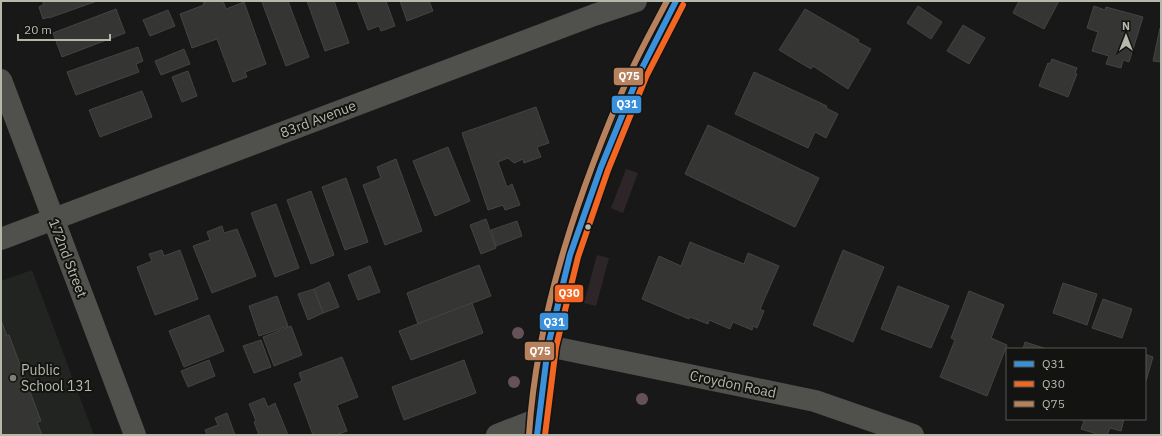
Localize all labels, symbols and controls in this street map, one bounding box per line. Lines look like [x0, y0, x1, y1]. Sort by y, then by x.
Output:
scale bar [18, 16, 110, 42]
north arrow [1106, 16, 1146, 56]
text: N [1122, 19, 1130, 33]
text: 20 m [24, 22, 52, 37]
line badge: Q75 [613, 67, 644, 86]
text: Q75 [618, 69, 640, 83]
line badge: Q31 [611, 95, 642, 114]
street label: 83rd Avenue [277, 96, 359, 142]
text: Q31 [616, 97, 638, 111]
street label: 172nd Street [45, 216, 91, 300]
unlabelled marker [583, 222, 593, 232]
line badge: Q30 [554, 284, 584, 303]
text: Q30 [558, 286, 580, 300]
line badge: Q31 [539, 312, 569, 331]
text: Q31 [543, 315, 565, 329]
line badge: Q75 [524, 341, 555, 361]
text: Q75 [529, 344, 551, 358]
legend [1006, 348, 1146, 420]
text: Q31 [1042, 356, 1065, 371]
place label: Public School 131 [21, 361, 92, 395]
street label: Croydon Road [688, 366, 778, 402]
marker: Public School 131 [8, 373, 18, 383]
text: Q30 [1042, 376, 1065, 391]
text: Q75 [1042, 396, 1065, 411]

